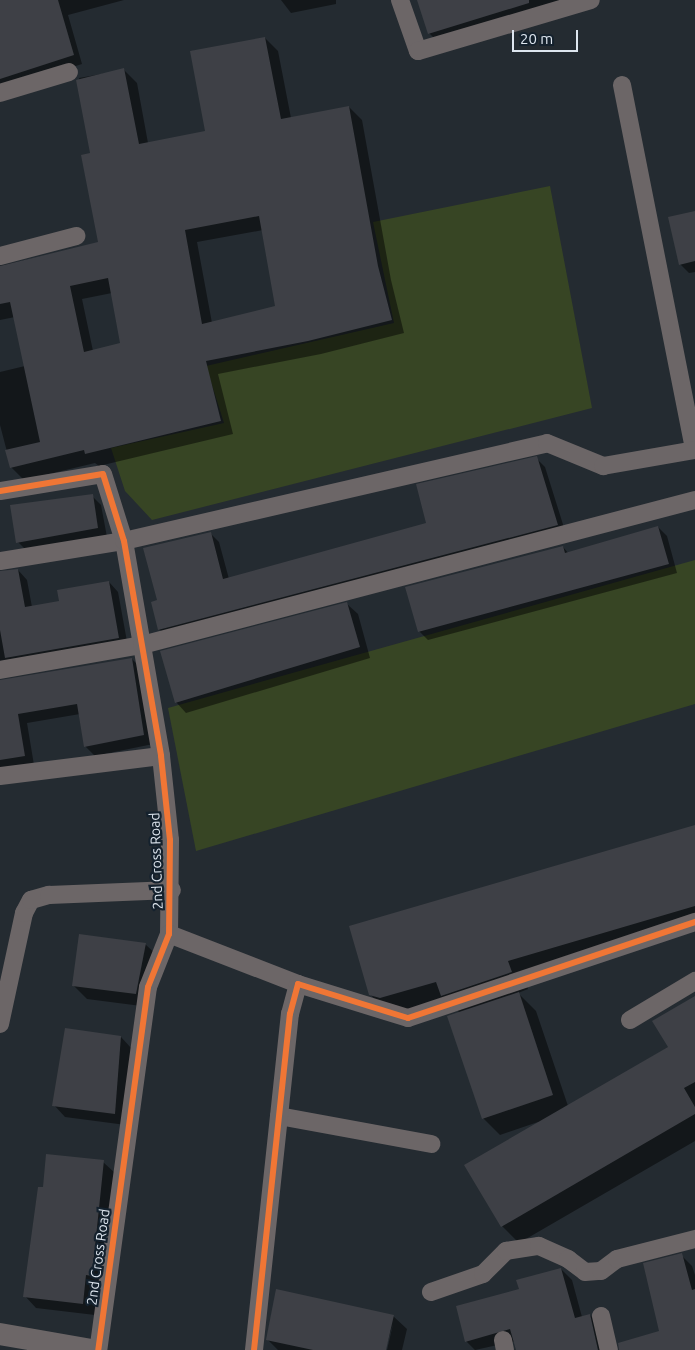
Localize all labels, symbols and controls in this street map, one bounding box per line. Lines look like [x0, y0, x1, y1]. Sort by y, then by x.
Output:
scale bar [515, 20, 581, 52]
text: 20 m [520, 30, 553, 47]
street label: 2nd Cross Road [146, 812, 166, 910]
street label: 2nd Cross Road [83, 1208, 113, 1306]

